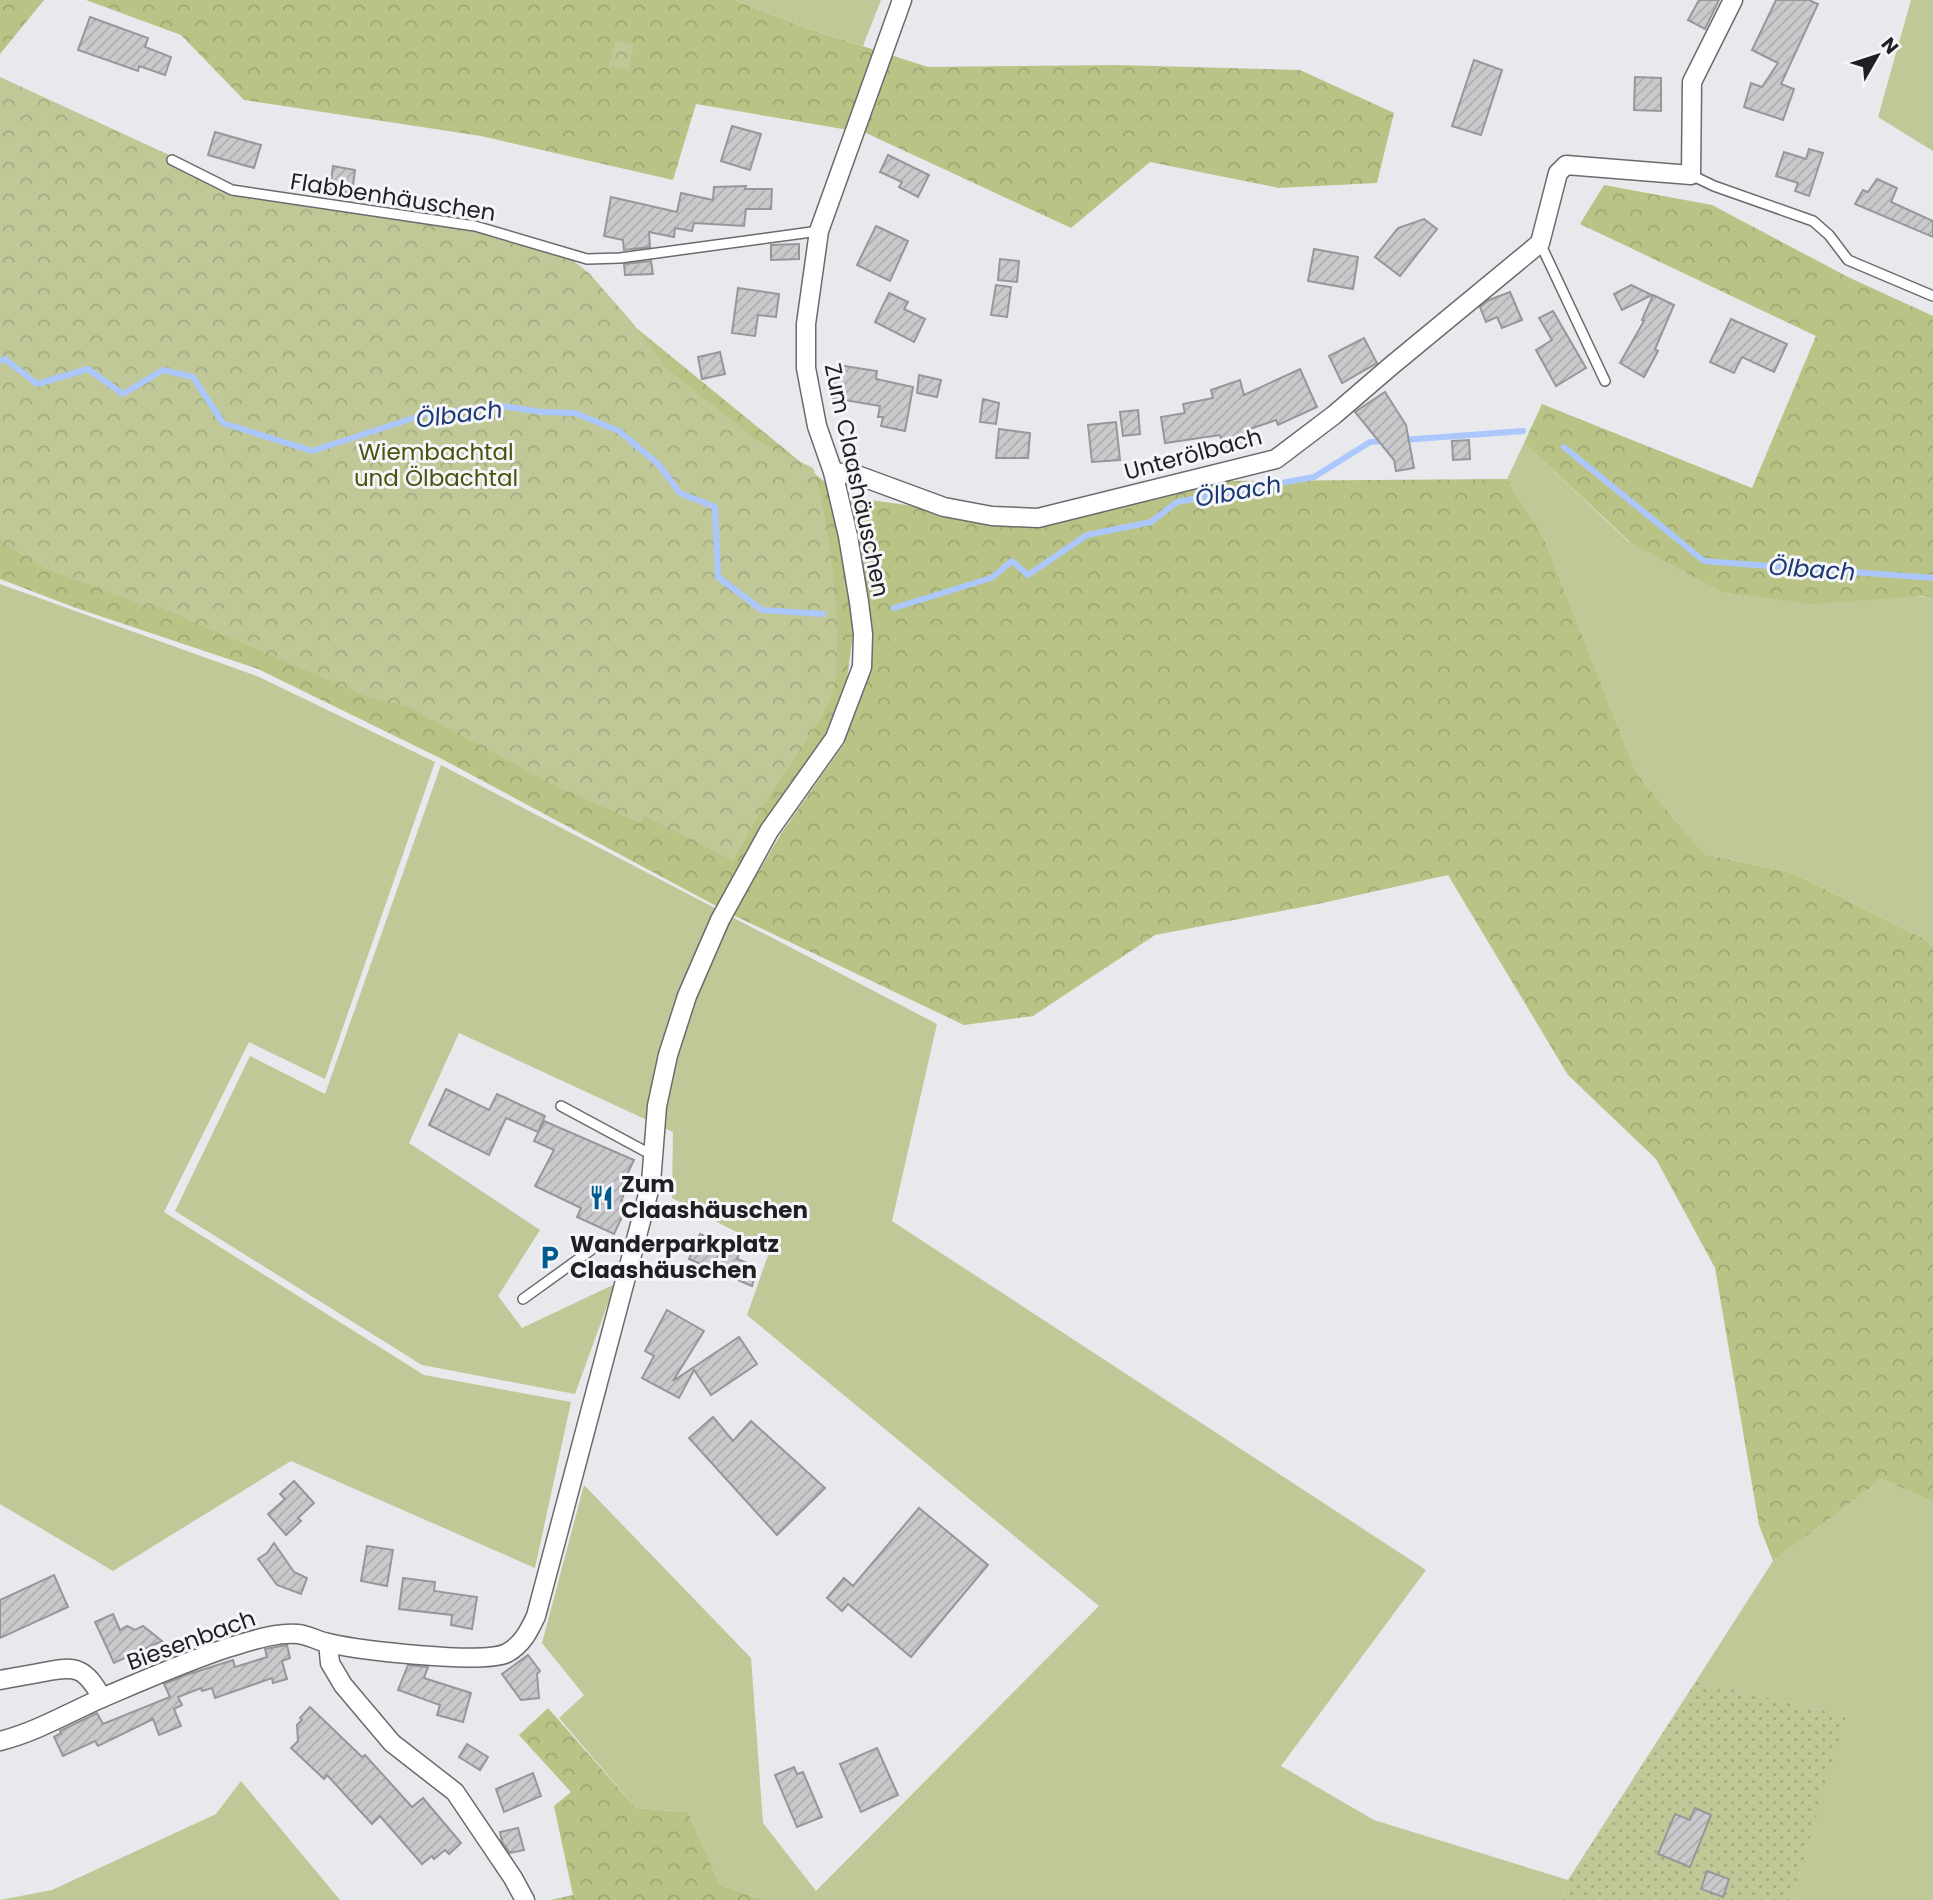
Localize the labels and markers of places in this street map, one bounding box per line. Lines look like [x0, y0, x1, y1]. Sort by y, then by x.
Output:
place label: Zum Claashäuschen [621, 1168, 808, 1226]
restaurant icon: Zum Claashäuschen [587, 1183, 615, 1211]
place label: Wanderparkplatz Claashäuschen [570, 1228, 779, 1286]
parking icon: Wanderparkplatz Claashäuschen [536, 1243, 564, 1271]

